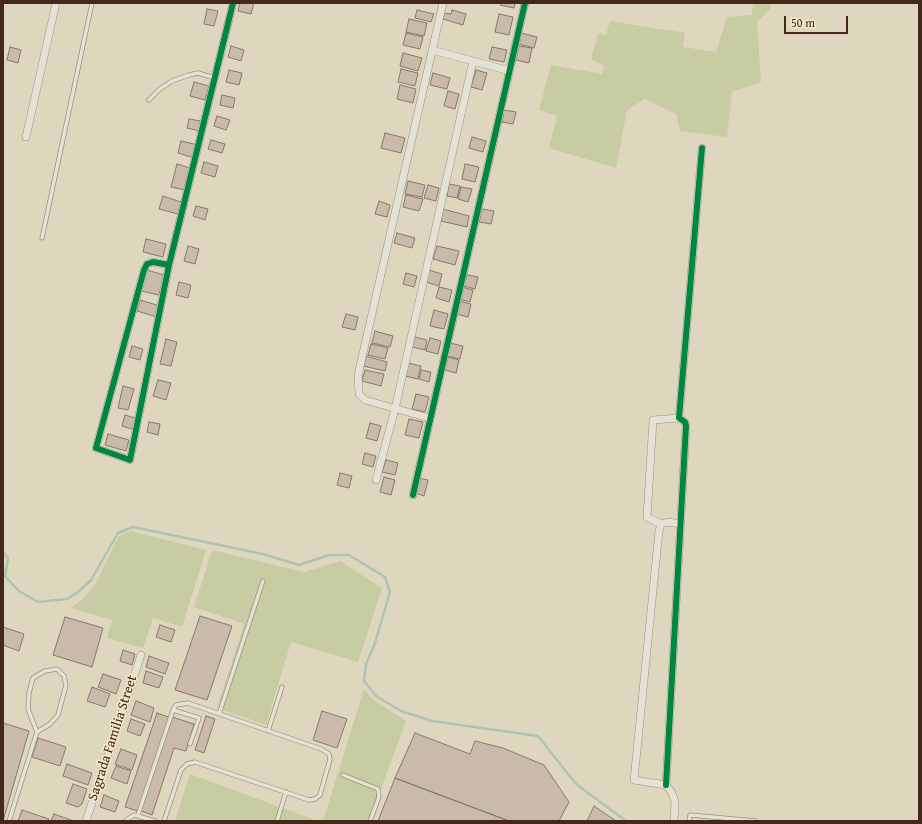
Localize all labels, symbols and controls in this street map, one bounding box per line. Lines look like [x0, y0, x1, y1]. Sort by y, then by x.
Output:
scale bar [786, 8, 850, 34]
text: 50 m [791, 14, 815, 31]
street label: Sagrada Familia Street [85, 673, 141, 803]

